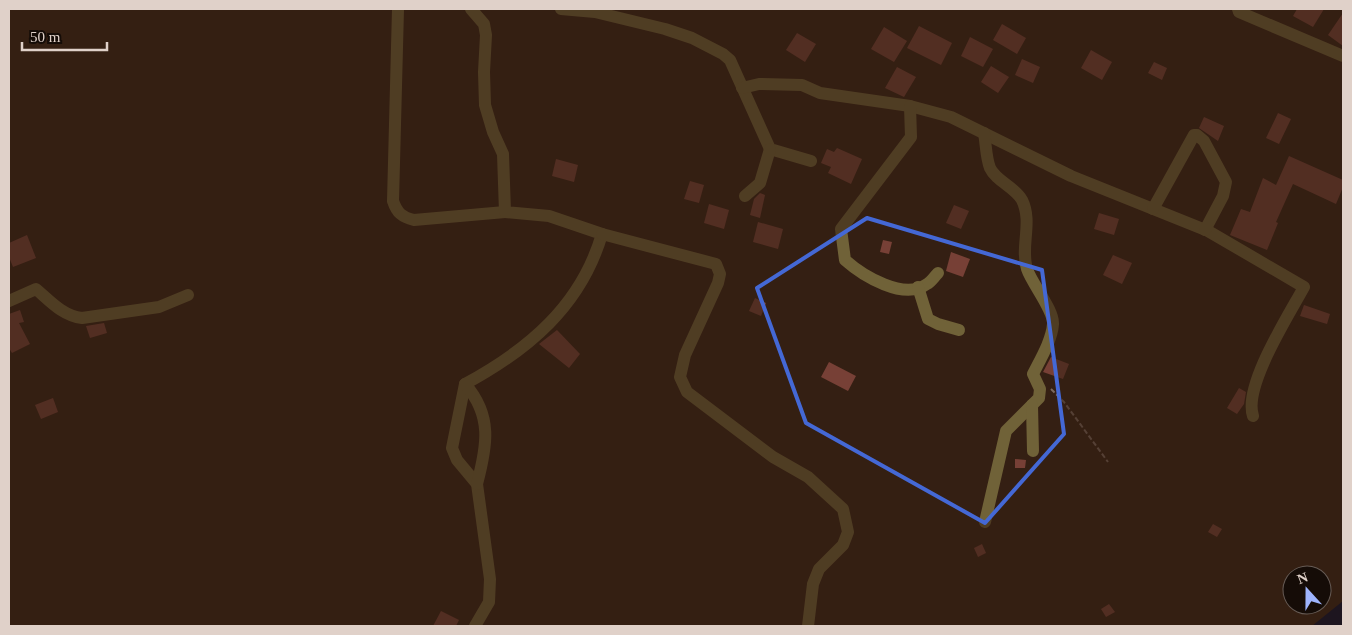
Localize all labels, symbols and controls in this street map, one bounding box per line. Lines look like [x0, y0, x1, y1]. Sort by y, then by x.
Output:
scale bar [22, 20, 108, 52]
text: 50 m [30, 29, 61, 45]
north arrow [1282, 565, 1332, 615]
text: N [1295, 570, 1310, 587]

